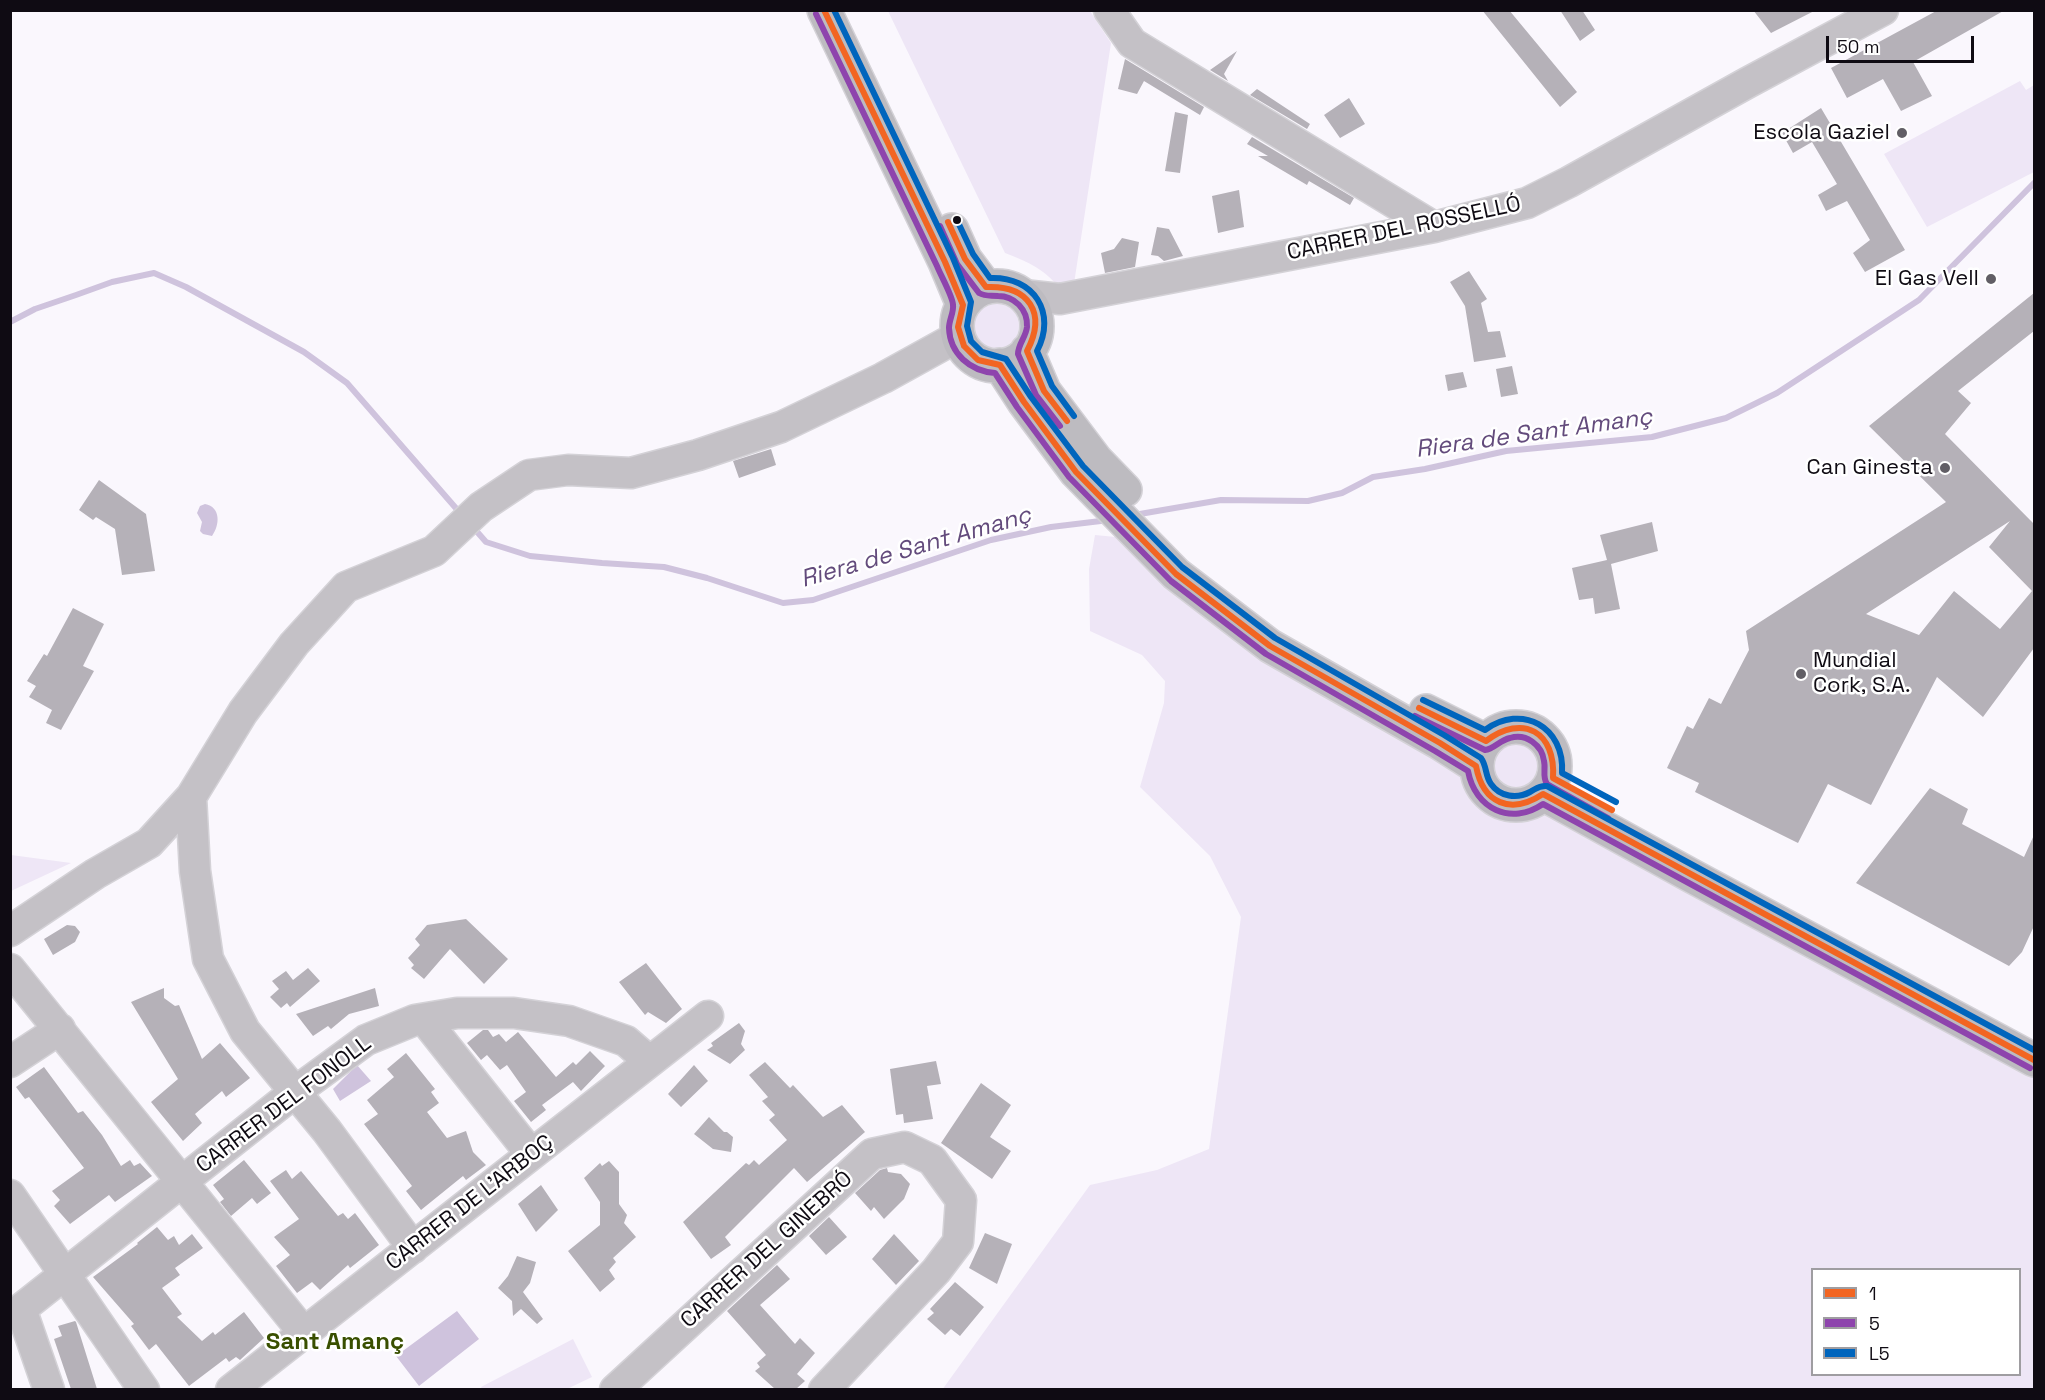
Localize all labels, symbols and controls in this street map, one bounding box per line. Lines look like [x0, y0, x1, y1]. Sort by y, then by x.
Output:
scale bar [1829, 24, 1978, 62]
text: 50 m [1837, 35, 1879, 58]
place label: Escola Gaziel [1753, 120, 1890, 146]
marker: Escola Gaziel [1895, 126, 1909, 140]
street label: CARRER DEL ROSSELLÓ [1285, 191, 1523, 267]
unlabelled marker [951, 214, 963, 226]
place label: El Gas Vell [1875, 266, 1979, 292]
marker: El Gas Vell [1984, 272, 1998, 286]
water label: Riera de Sant Amanç [1414, 403, 1654, 465]
place label: Can Ginesta [1807, 455, 1933, 481]
marker: Can Ginesta [1938, 461, 1952, 475]
water label: Riera de Sant Amanç [797, 501, 1035, 595]
place label: Mundial Cork, S.A. [1813, 648, 1911, 700]
marker: Mundial Cork, S.A. [1794, 667, 1808, 681]
street label: CARRER DEL FONOLL [191, 1031, 377, 1179]
street label: CARRER DE L'ARBOÇ [381, 1130, 559, 1276]
street label: CARRER DEL GINEBRÓ [676, 1166, 858, 1334]
legend [1811, 1268, 2021, 1376]
text: 1 [1869, 1282, 1877, 1305]
text: 5 [1869, 1312, 1880, 1335]
district label: Sant Amanç [266, 1328, 404, 1356]
text: L5 [1869, 1342, 1890, 1365]

